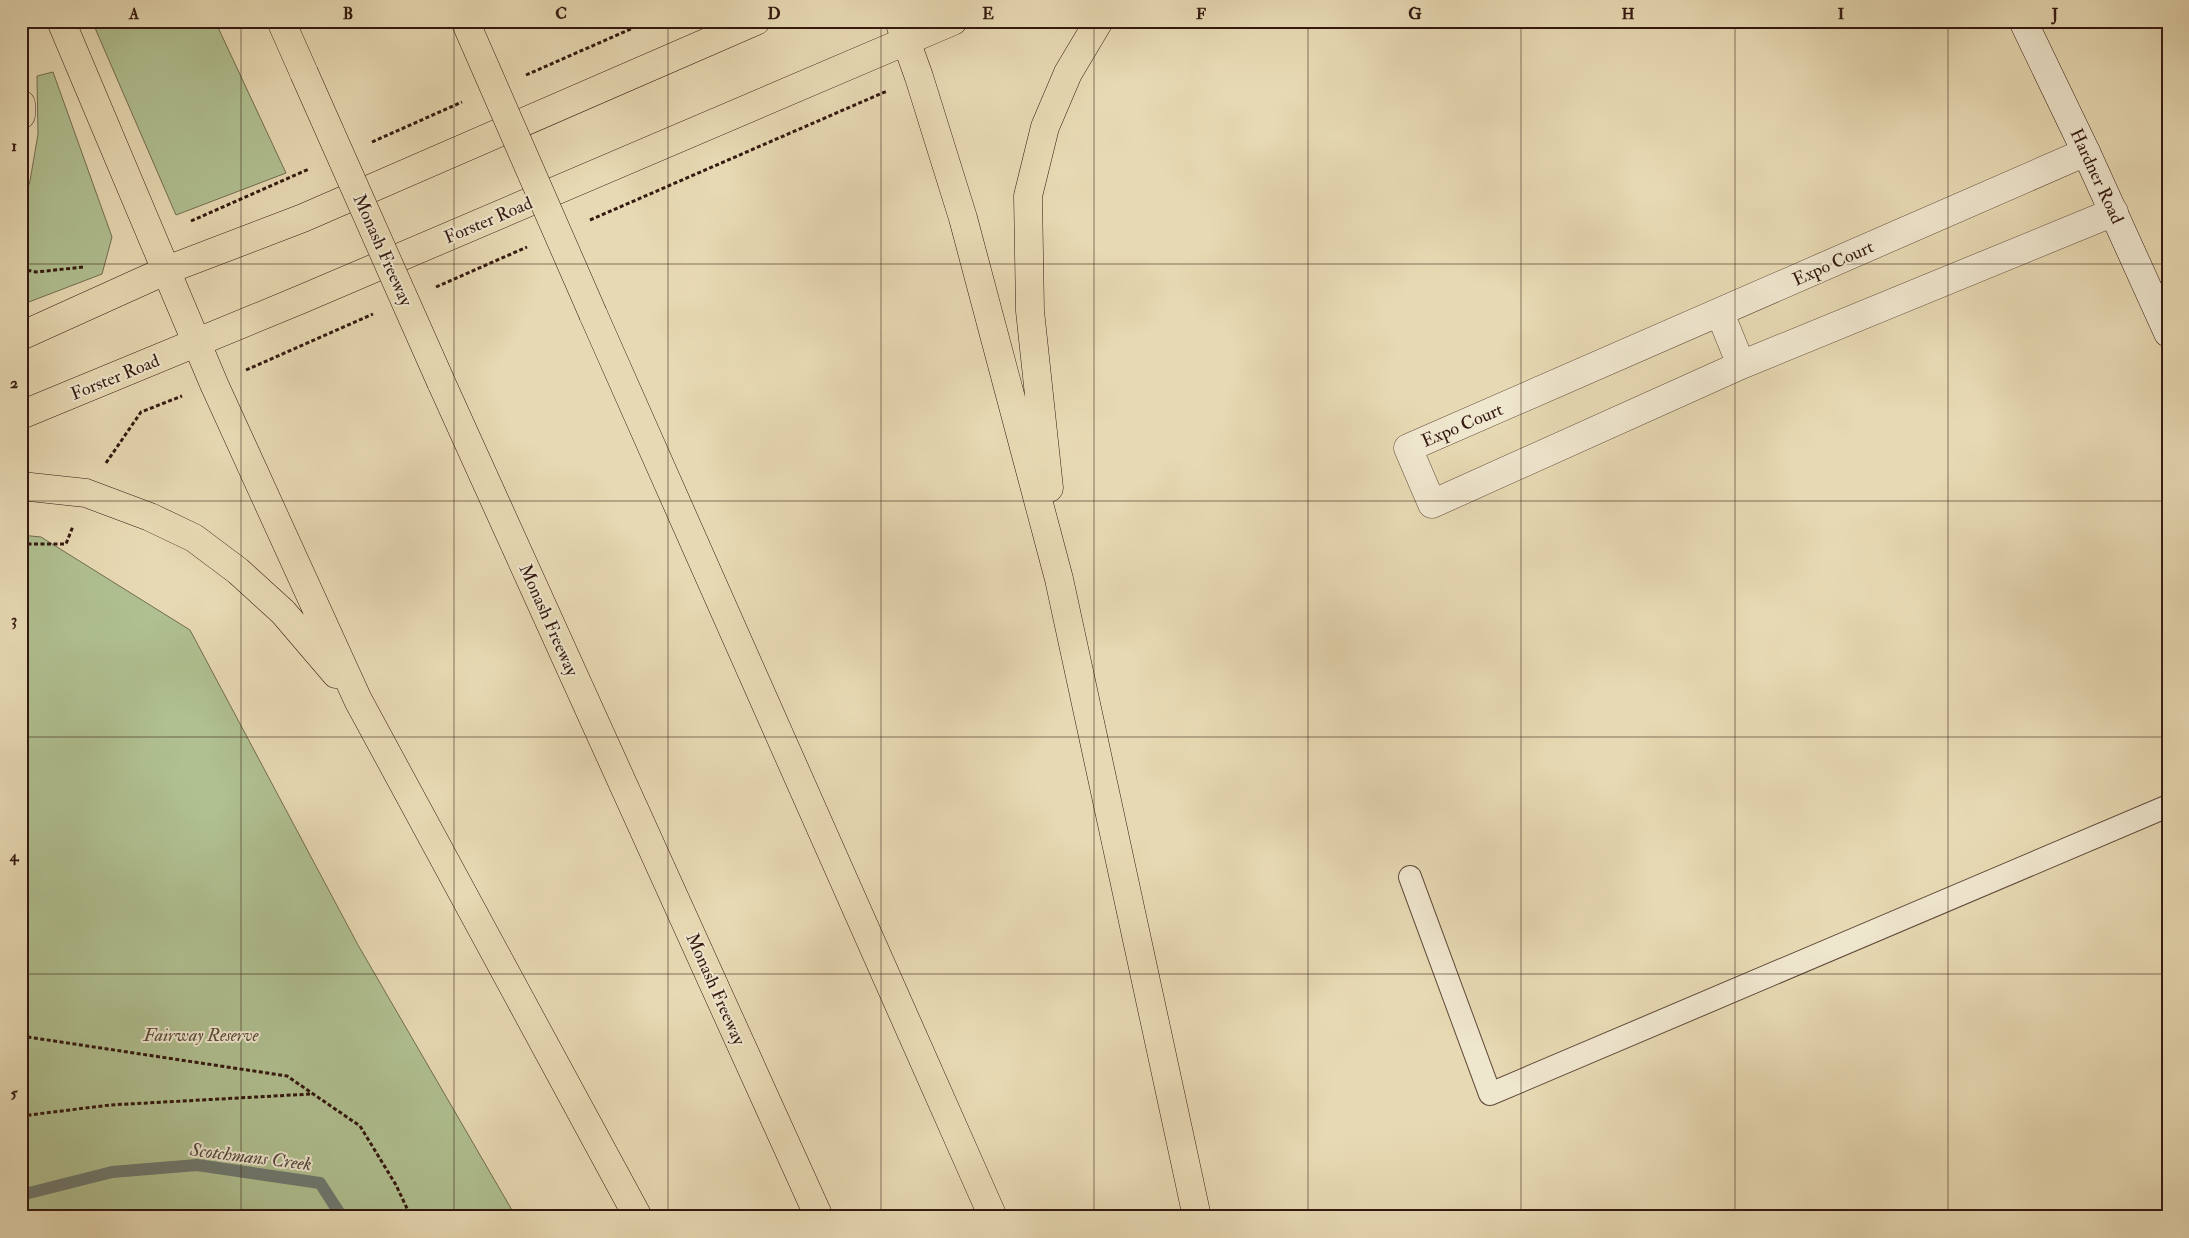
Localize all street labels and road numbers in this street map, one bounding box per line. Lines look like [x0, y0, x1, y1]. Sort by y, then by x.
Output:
street label: Hardner Road [2064, 125, 2129, 228]
street label: Monash Freeway [348, 190, 418, 311]
street label: Forster Road [440, 191, 536, 249]
street label: Expo Court [1789, 235, 1877, 291]
street label: Forster Road [67, 349, 163, 406]
street label: Expo Court [1418, 398, 1507, 453]
street label: Monash Freeway [514, 560, 584, 681]
street label: Monash Freeway [681, 929, 751, 1050]

